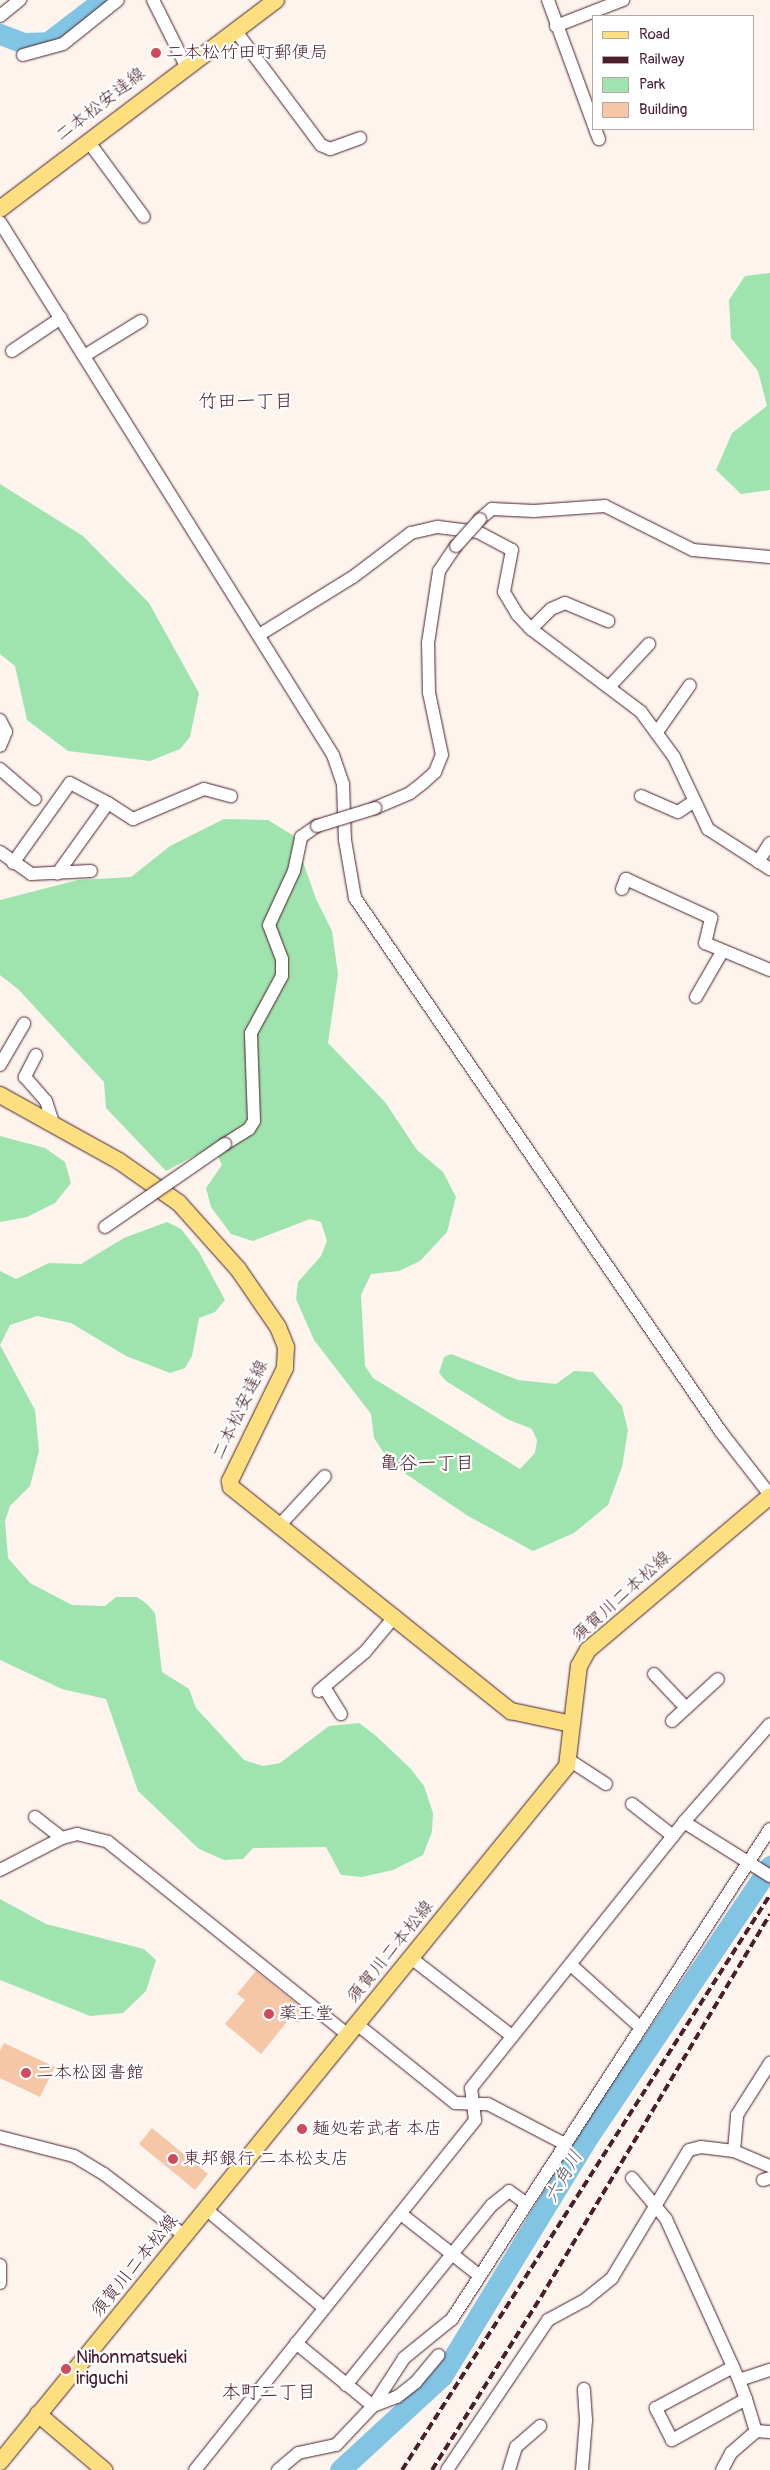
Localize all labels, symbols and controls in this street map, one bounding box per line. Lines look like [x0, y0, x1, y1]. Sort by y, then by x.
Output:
legend [592, 15, 755, 130]
text: Road [639, 25, 670, 44]
place label: 二本松竹田町郵便局 [166, 42, 328, 64]
marker: 二本松竹田町郵便局 [150, 47, 162, 59]
text: Railway [639, 50, 684, 69]
street label: 二本松安達線 [52, 63, 150, 147]
text: Park [639, 75, 665, 94]
text: Building [639, 100, 687, 119]
district label: 竹田一丁目 [199, 391, 293, 413]
street label: 二本松安達線 [208, 1356, 274, 1464]
district label: 亀谷一丁目 [380, 1453, 474, 1475]
street label: 須賀川二本松線 [568, 1547, 676, 1647]
street label: 須賀川二本松線 [343, 1896, 439, 2008]
place label: 薬王堂 [279, 2003, 333, 2025]
marker: 薬王堂 [263, 2008, 275, 2020]
place label: 二本松図書館 [36, 2062, 144, 2084]
marker: 二本松図書館 [20, 2067, 32, 2079]
place label: 麺処若武者 本店 [312, 2118, 442, 2140]
marker: 麺処若武者 本店 [296, 2123, 308, 2135]
water label: 六角川 [540, 2147, 588, 2207]
place label: 東邦銀行 二本松支店 [183, 2148, 349, 2170]
marker: 東邦銀行 二本松支店 [167, 2153, 179, 2165]
street label: 須賀川二本松線 [87, 2210, 183, 2322]
place label: Nihonmatsueki iriguchi [76, 2348, 187, 2390]
marker: Nihonmatsueki iriguchi [60, 2363, 72, 2375]
district label: 本町二丁目 [222, 2382, 316, 2404]

